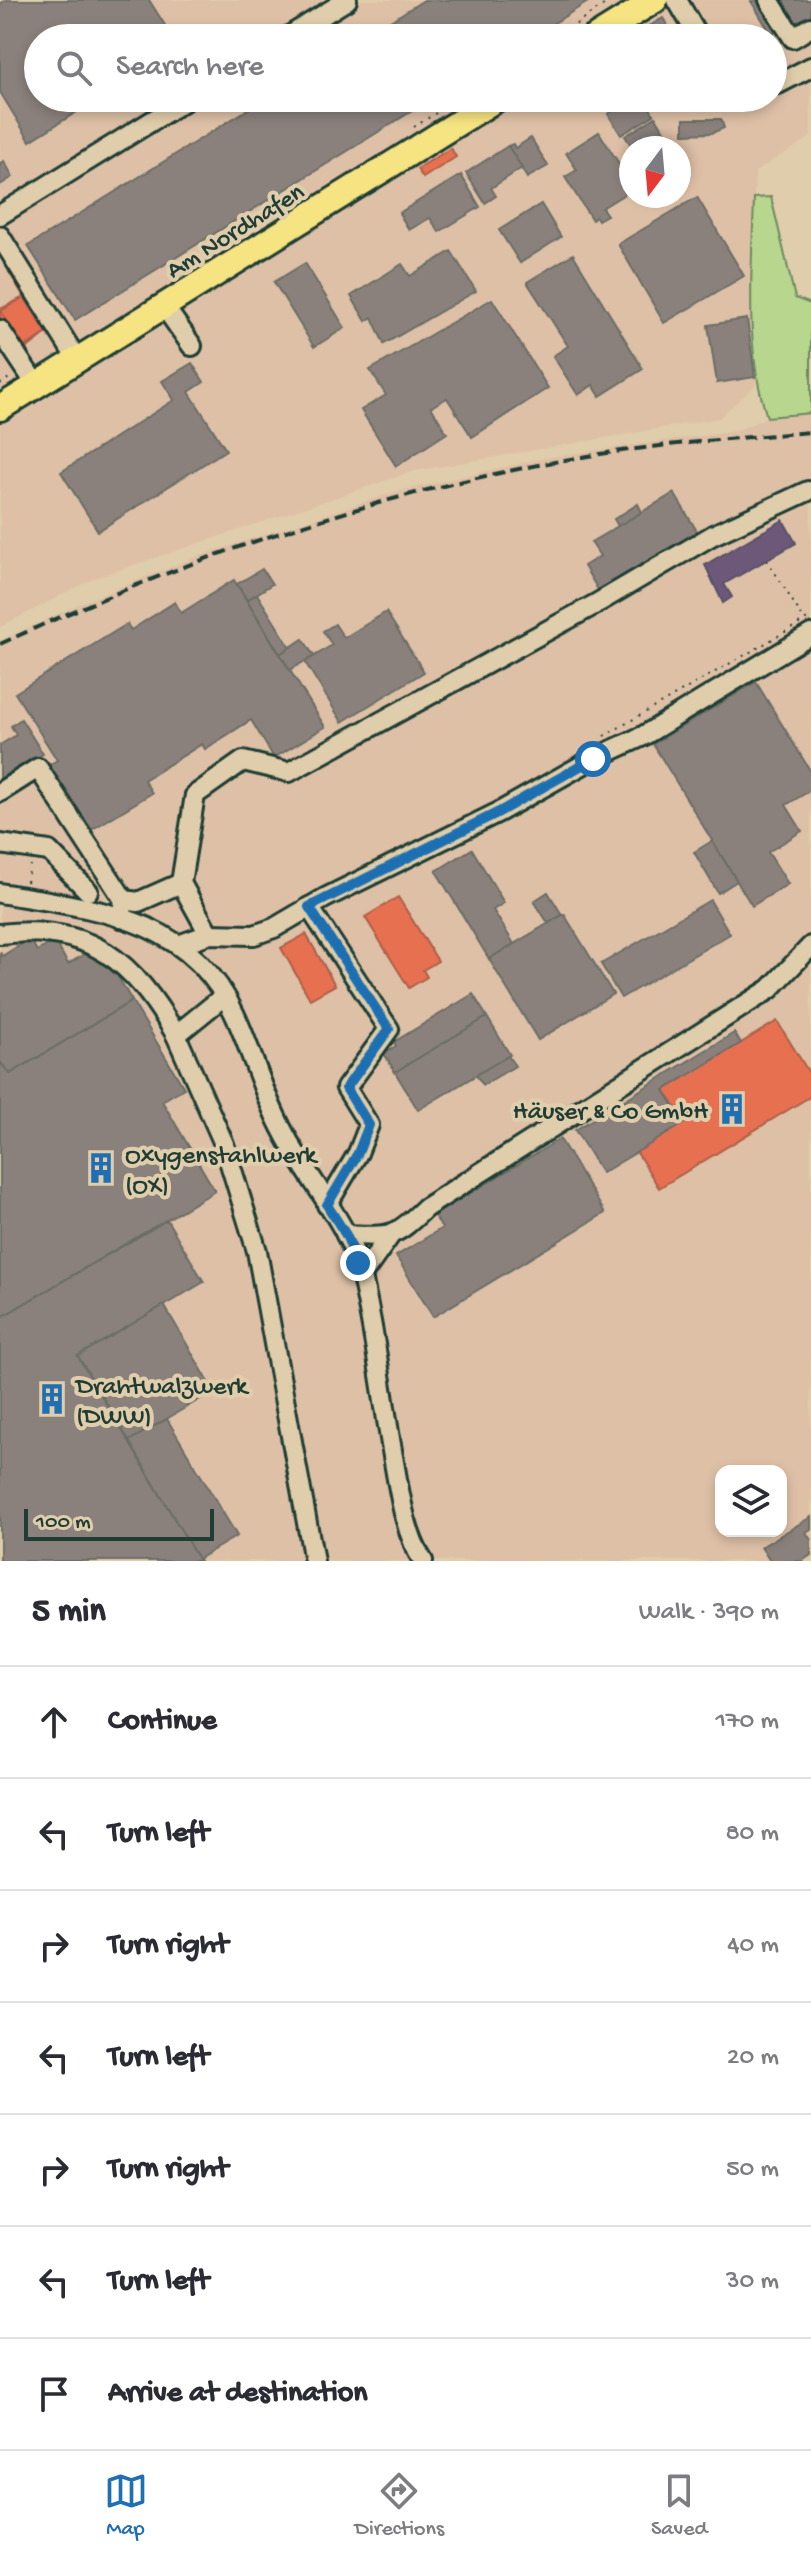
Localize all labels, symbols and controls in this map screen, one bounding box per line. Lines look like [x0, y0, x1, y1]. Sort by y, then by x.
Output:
search box [24, 24, 787, 112]
icon: search [52, 46, 96, 90]
text: Search here [116, 51, 264, 86]
north arrow [619, 136, 691, 208]
street label: Am Nordhafen [162, 178, 312, 288]
route start [575, 741, 611, 777]
building icon: Häuser & Co GmbH [715, 1092, 749, 1126]
place label: Häuser & Co GmbH [513, 1098, 708, 1129]
place label: Oxygenstahlwerk (OX) [125, 1142, 319, 1203]
building icon: Oxygenstahlwerk (OX) [84, 1151, 118, 1185]
route end [340, 1245, 376, 1281]
place label: Drahtwalzwerk (DWW) [74, 1373, 250, 1434]
building icon: Drahtwalzwerk (DWW) [35, 1382, 69, 1416]
map controls [715, 1465, 787, 1537]
button: layers [715, 1465, 787, 1537]
scale bar [24, 1505, 214, 1541]
text: 100 m [36, 1510, 91, 1536]
text: 5 min [32, 1593, 106, 1633]
text: Walk · 390 m [639, 1598, 779, 1629]
icon: ahead [32, 1700, 76, 1744]
text: Continue [108, 1705, 217, 1740]
text: 170 m [716, 1707, 779, 1738]
icon: left [32, 1812, 76, 1856]
text: Turn left [108, 1817, 209, 1852]
text: 80 m [725, 1819, 779, 1850]
icon: right [32, 1924, 76, 1968]
text: Turn right [108, 1929, 228, 1964]
text: 40 m [727, 1931, 779, 1962]
icon: left [32, 2036, 76, 2080]
text: Turn left [108, 2041, 209, 2076]
text: 20 m [727, 2043, 779, 2074]
icon: right [32, 2148, 76, 2192]
text: Turn right [108, 2153, 228, 2188]
text: 50 m [726, 2155, 779, 2186]
icon: left [32, 2260, 76, 2304]
text: Turn left [108, 2265, 209, 2300]
text: 30 m [726, 2267, 779, 2298]
icon: arrive [32, 2372, 76, 2416]
text: Arrive at destination [108, 2377, 368, 2412]
tab: Map [104, 2469, 148, 2543]
tab: Directions [355, 2469, 444, 2543]
tab: Saved [651, 2469, 707, 2543]

